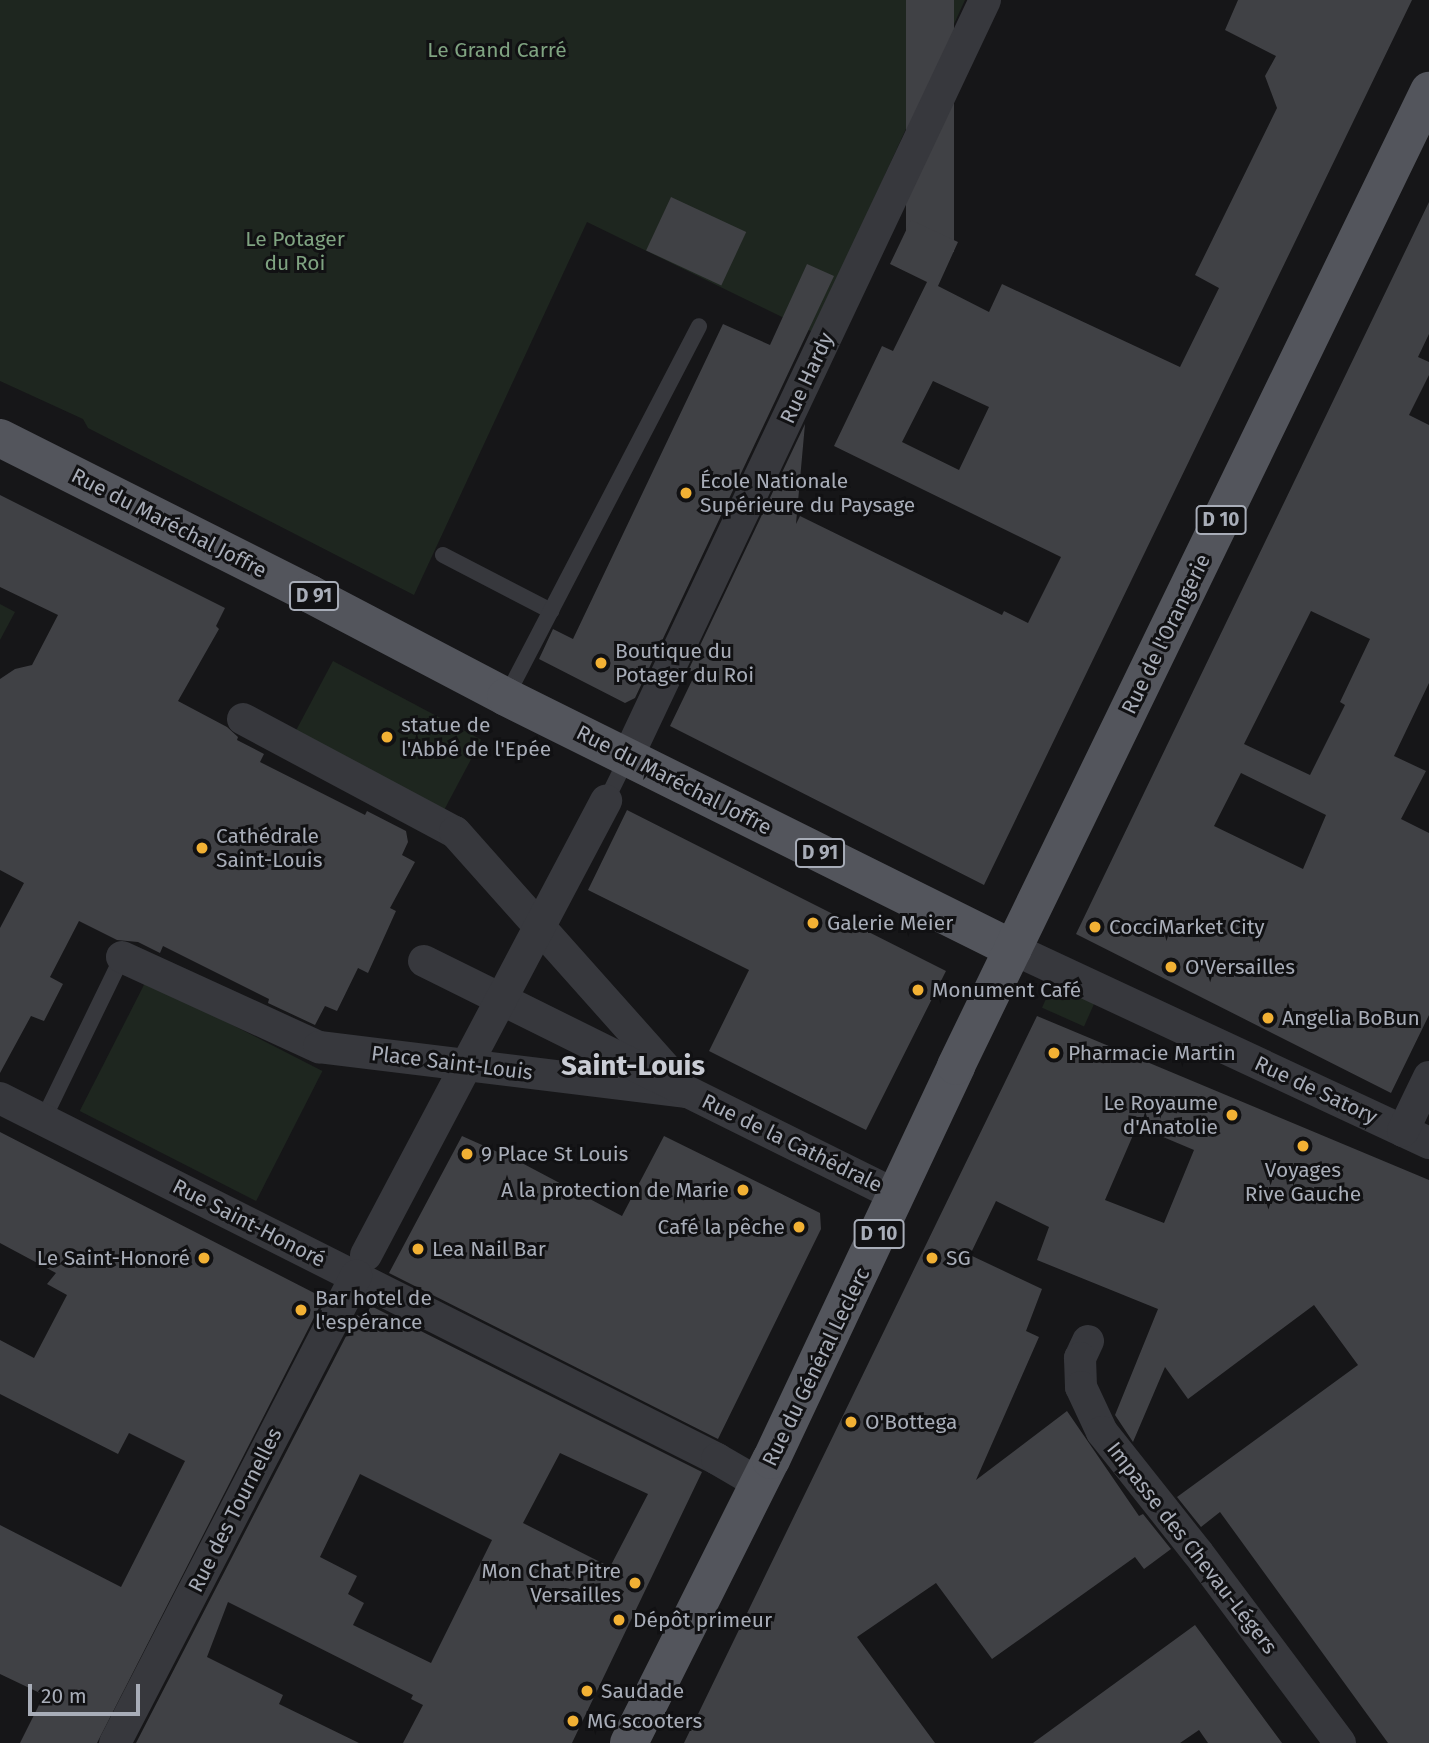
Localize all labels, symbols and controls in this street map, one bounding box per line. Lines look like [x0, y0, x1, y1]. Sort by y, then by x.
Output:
park label: Le Grand Carré [427, 37, 567, 63]
park label: Le Potager du Roi [245, 226, 345, 276]
street label: Rue Hardy [775, 328, 839, 428]
street label: Rue du Maréchal Joffre [67, 463, 271, 583]
place label: École Nationale Supérieure du Paysage [700, 468, 915, 518]
marker: École Nationale Supérieure du Paysage [678, 485, 694, 501]
road number: D 10 [1195, 505, 1247, 536]
street label: Rue de l'Orangerie [1116, 550, 1216, 718]
road number: D 91 [288, 580, 340, 611]
place label: Boutique du Potager du Roi [615, 638, 754, 688]
marker: Boutique du Potager du Roi [593, 655, 609, 671]
place label: statue de l'Abbé de l'Epée [401, 712, 551, 762]
street label: Rue du Maréchal Joffre [572, 720, 776, 840]
marker: statue de l'Abbé de l'Epée [379, 729, 395, 745]
place label: Cathédrale Saint-Louis [216, 823, 322, 873]
road number: D 91 [794, 838, 846, 868]
marker: Cathédrale Saint-Louis [194, 840, 210, 856]
place label: Galerie Meier [827, 910, 953, 936]
place label: CocciMarket City [1109, 914, 1265, 940]
marker: Galerie Meier [805, 915, 821, 931]
marker: CocciMarket City [1087, 919, 1103, 935]
place label: O'Versailles [1185, 954, 1295, 980]
marker: O'Versailles [1163, 959, 1179, 975]
place label: Monument Café [932, 977, 1081, 1003]
marker: Monument Café [910, 982, 926, 998]
place label: Angelia BoBun [1282, 1005, 1420, 1031]
marker: Angelia BoBun [1260, 1010, 1276, 1026]
place label: Pharmacie Martin [1068, 1040, 1236, 1066]
street label: Place Saint-Louis [370, 1041, 534, 1085]
marker: Pharmacie Martin [1046, 1045, 1062, 1061]
district label: Saint-Louis [561, 1049, 705, 1083]
street label: Rue de Satory [1251, 1051, 1381, 1129]
street label: Rue de la Cathédrale [698, 1088, 886, 1198]
place label: Le Royaume d'Anatolie [1103, 1090, 1218, 1140]
marker: Le Royaume d'Anatolie [1224, 1107, 1240, 1123]
marker: Voyages Rive Gauche [1295, 1138, 1311, 1154]
place label: 9 Place St Louis [481, 1141, 628, 1167]
marker: 9 Place St Louis [459, 1146, 475, 1162]
place label: Voyages Rive Gauche [1245, 1157, 1361, 1207]
street label: Rue Saint-Honoré [168, 1174, 330, 1272]
place label: A la protection de Marie [501, 1177, 729, 1203]
marker: A la protection de Marie [735, 1182, 751, 1198]
place label: Café la pêche [657, 1214, 785, 1240]
road number: D 10 [853, 1218, 905, 1250]
marker: Café la pêche [791, 1219, 807, 1235]
place label: Lea Nail Bar [432, 1236, 546, 1262]
marker: Lea Nail Bar [410, 1241, 426, 1257]
place label: Le Saint-Honoré [37, 1245, 190, 1271]
place label: SG [946, 1245, 971, 1271]
marker: Le Saint-Honoré [196, 1250, 212, 1266]
marker: SG [924, 1250, 940, 1266]
street label: Rue du Général Leclerc [757, 1264, 875, 1470]
place label: Bar hotel de l'espérance [315, 1285, 432, 1335]
marker: Bar hotel de l'espérance [293, 1302, 309, 1318]
place label: O'Bottega [865, 1409, 957, 1435]
marker: O'Bottega [843, 1414, 859, 1430]
street label: Rue des Tournelles [183, 1424, 287, 1596]
street label: Impasse des Chevau-Légers [1101, 1437, 1283, 1659]
place label: Mon Chat Pitre Versailles [481, 1558, 621, 1608]
marker: Mon Chat Pitre Versailles [627, 1575, 643, 1591]
place label: Dépôt primeur [633, 1607, 772, 1633]
marker: Dépôt primeur [611, 1612, 627, 1628]
scale bar [32, 1670, 144, 1714]
place label: Saudade [601, 1678, 684, 1704]
text: 20 m [41, 1683, 87, 1709]
marker: Saudade [579, 1683, 595, 1699]
place label: MG scooters [587, 1708, 702, 1734]
marker: MG scooters [565, 1713, 581, 1729]

